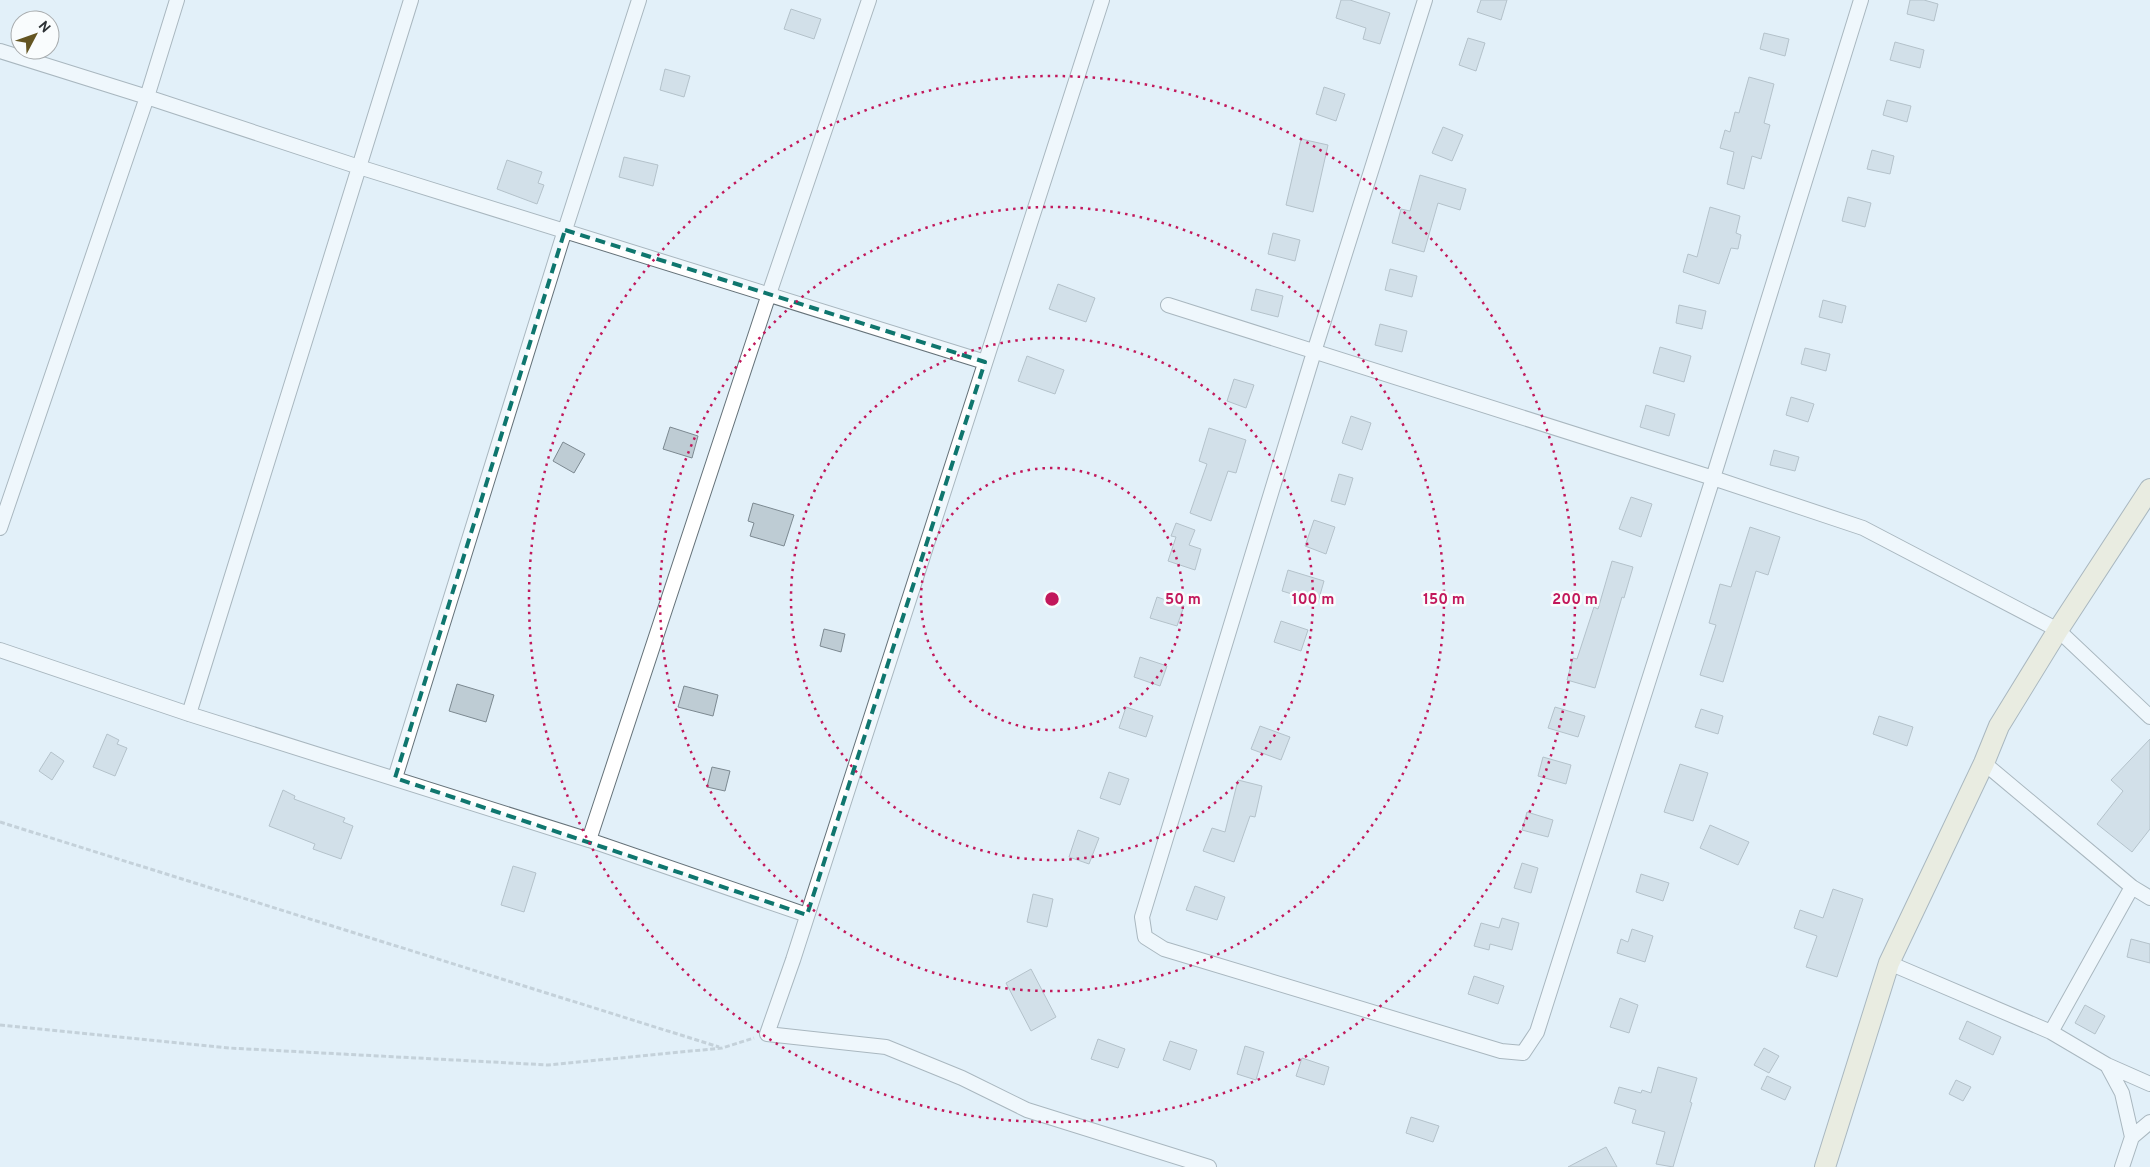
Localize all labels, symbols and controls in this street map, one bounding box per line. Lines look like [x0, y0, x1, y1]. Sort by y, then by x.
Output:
north arrow [10, 10, 60, 60]
text: N [34, 18, 53, 37]
centre of rings [1043, 590, 1061, 608]
text: 50 m [1165, 591, 1201, 610]
text: 100 m [1292, 591, 1334, 610]
text: 150 m [1423, 591, 1465, 610]
text: 200 m [1552, 591, 1598, 610]

